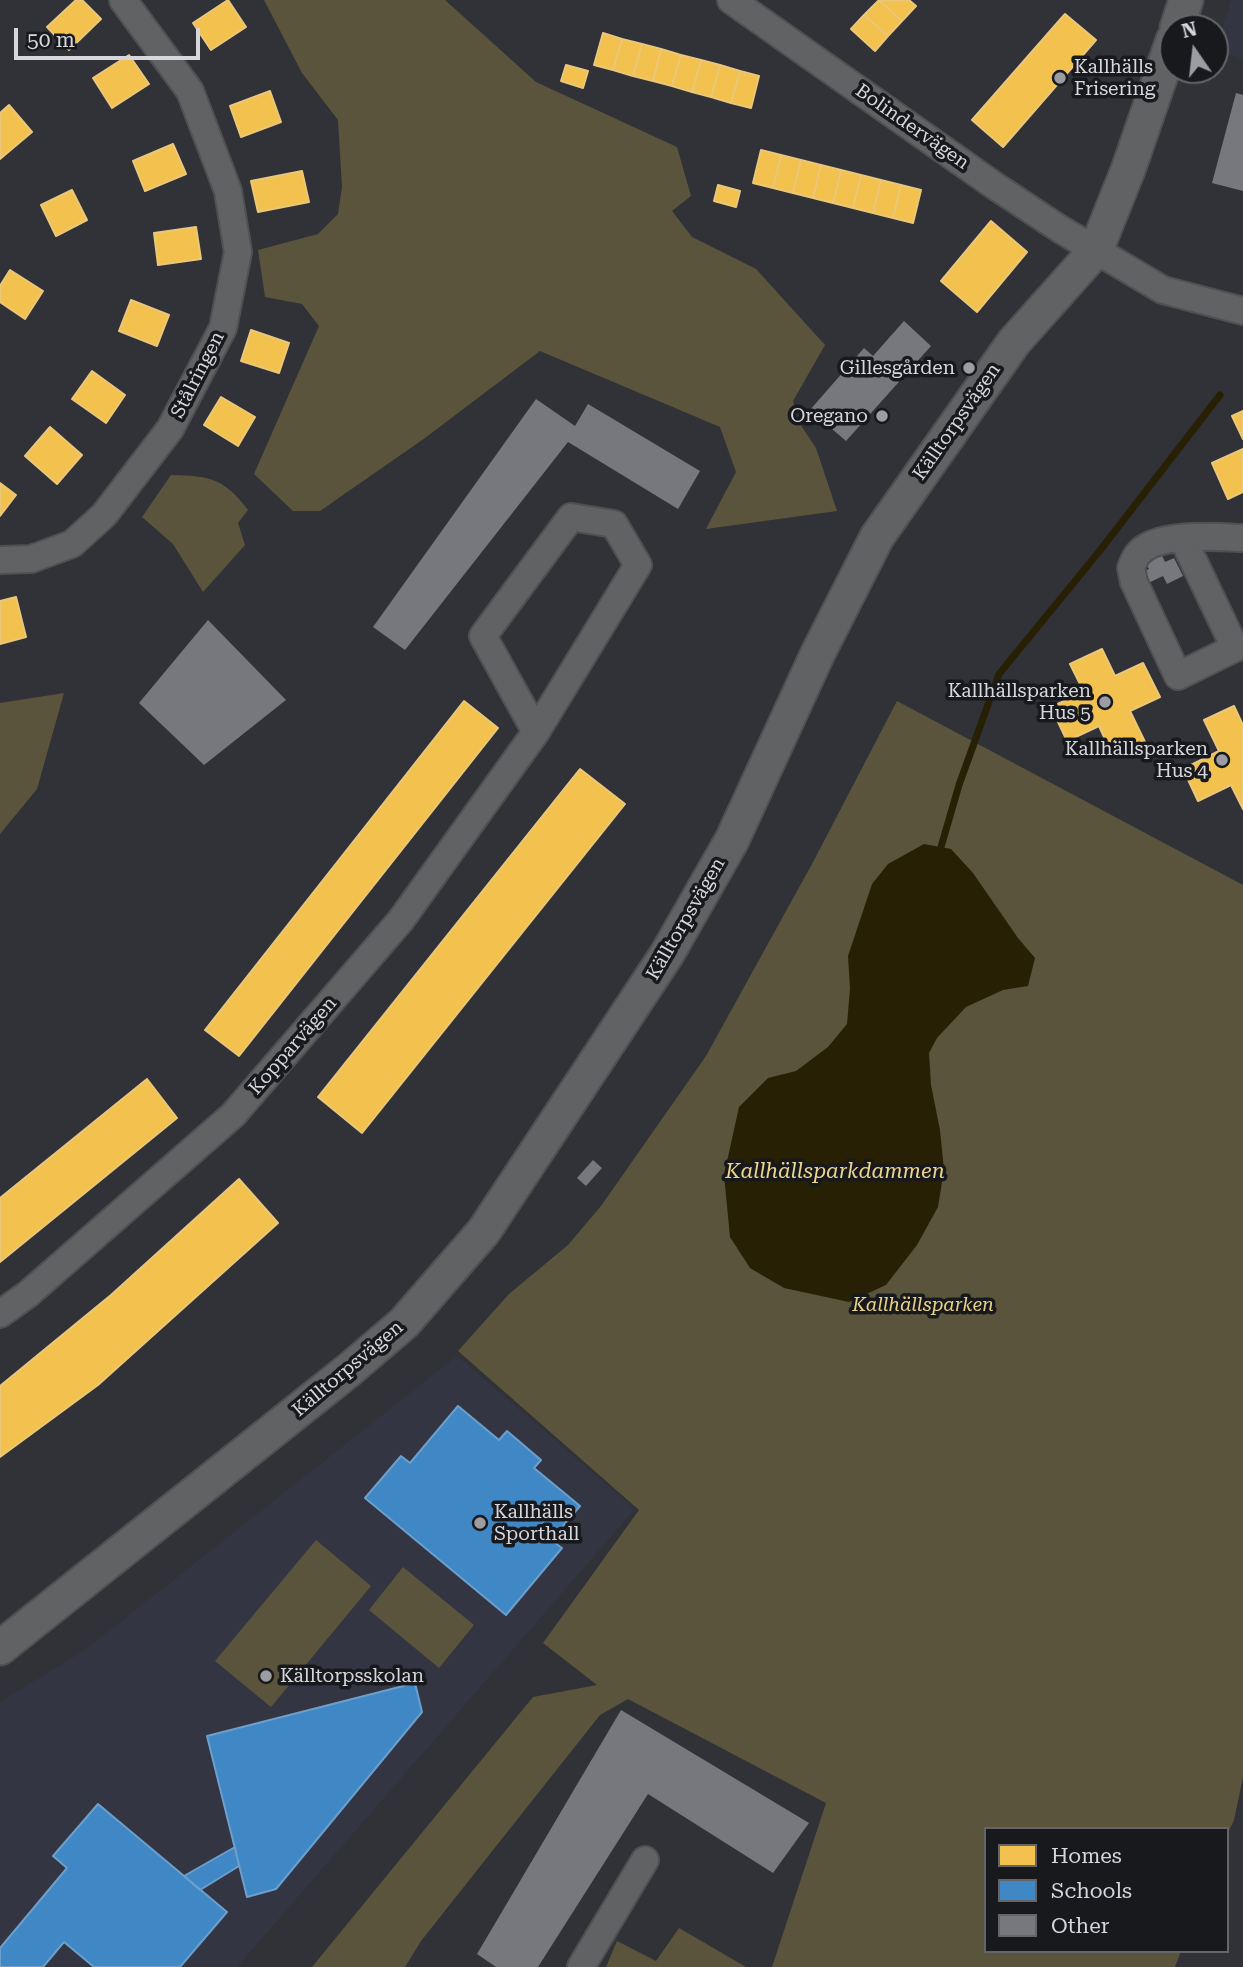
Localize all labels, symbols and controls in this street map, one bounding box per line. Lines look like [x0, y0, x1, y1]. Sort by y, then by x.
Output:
scale bar [18, 14, 203, 58]
north arrow [1159, 14, 1229, 84]
text: N [1179, 17, 1199, 43]
text: 50 m [27, 28, 75, 52]
place label: Kallhälls Frisering [1074, 56, 1155, 100]
marker: Kallhälls Frisering [1052, 70, 1068, 86]
street label: Bolindervägen [851, 79, 973, 175]
street label: Stålringen [166, 328, 230, 422]
place label: Gillesgården [840, 357, 955, 379]
street label: Källtorpsvägen [908, 359, 1006, 485]
marker: Gillesgården [961, 360, 977, 376]
place label: Oregano [790, 405, 868, 427]
marker: Oregano [874, 408, 890, 424]
place label: Kallhällsparken Hus 5 [948, 680, 1091, 724]
marker: Kallhällsparken Hus 5 [1097, 694, 1113, 710]
place label: Kallhällsparken Hus 4 [1065, 738, 1208, 782]
marker: Kallhällsparken Hus 4 [1214, 752, 1230, 768]
street label: Källtorpsvägen [642, 854, 730, 984]
street label: Kopparvägen [244, 992, 342, 1100]
water label: Kallhällsparkdammen [725, 1159, 945, 1185]
park label: Kallhällsparken [852, 1294, 994, 1316]
street label: Källtorpsvägen [288, 1316, 408, 1422]
place label: Kallhälls Sporthall [494, 1501, 579, 1545]
marker: Kallhälls Sporthall [472, 1515, 488, 1531]
place label: Källtorpsskolan [280, 1665, 424, 1687]
marker: Källtorpsskolan [258, 1668, 274, 1684]
legend [984, 1827, 1229, 1953]
text: Homes [1051, 1844, 1122, 1868]
text: Schools [1051, 1879, 1132, 1903]
text: Other [1051, 1914, 1109, 1938]

